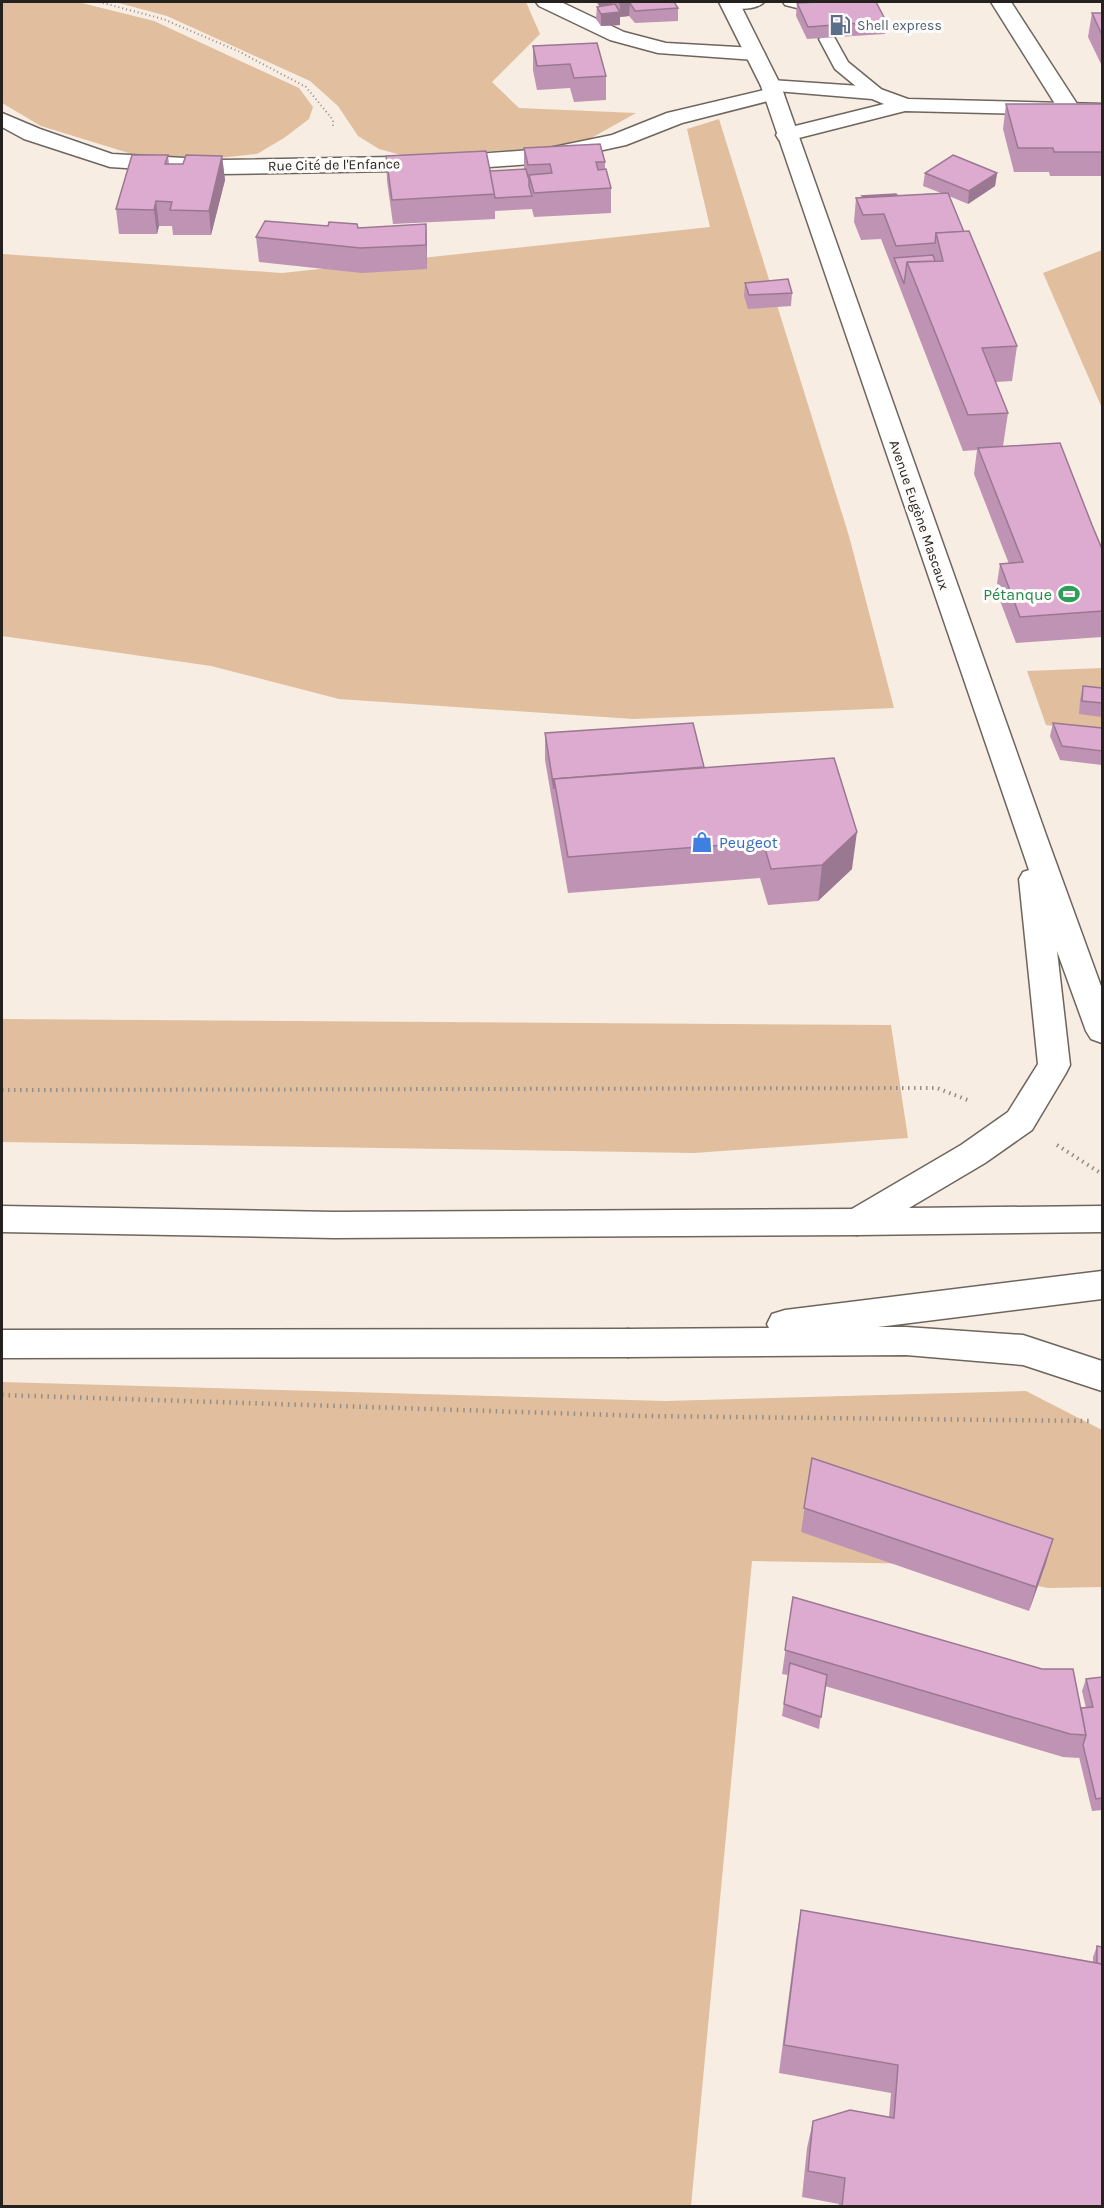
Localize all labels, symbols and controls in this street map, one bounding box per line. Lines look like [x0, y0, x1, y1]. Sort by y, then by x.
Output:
fuel station icon: Shell express [828, 13, 852, 37]
place label: Shell express [857, 17, 942, 34]
street label: Rue Cité de l'Enfance [268, 155, 400, 175]
street label: Avenue Eugène Mascaux [885, 438, 953, 592]
sports icon: Pétanque [1057, 582, 1081, 606]
place label: Pétanque [983, 585, 1052, 604]
shop icon: Peugeot [690, 830, 714, 854]
place label: Peugeot [719, 833, 778, 852]

